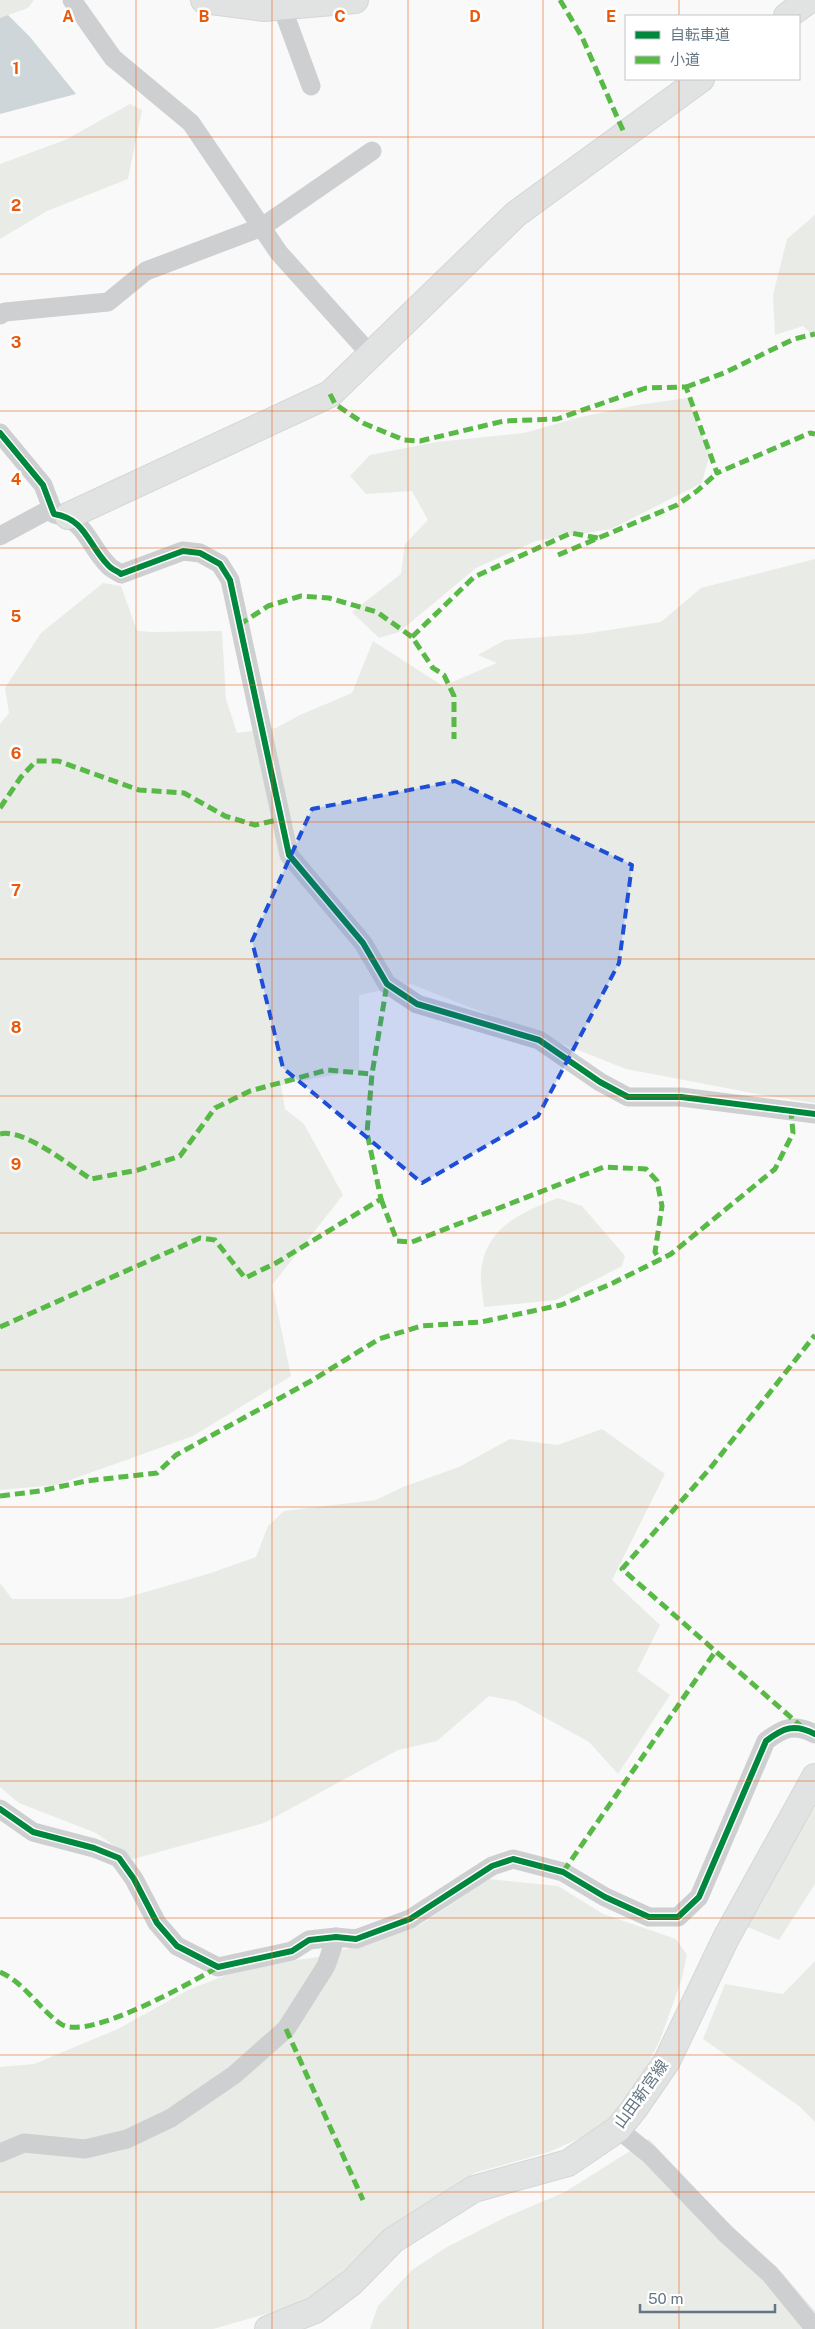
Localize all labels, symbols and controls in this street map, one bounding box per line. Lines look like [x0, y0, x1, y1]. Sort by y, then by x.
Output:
text: A [62, 7, 74, 26]
text: B [199, 7, 210, 26]
text: C [334, 7, 346, 26]
text: D [469, 7, 481, 26]
text: E [606, 7, 616, 26]
legend [625, 15, 800, 80]
text: 自転車道 [670, 26, 730, 43]
text: 小道 [670, 51, 700, 68]
text: 1 [13, 59, 19, 78]
text: 2 [11, 196, 21, 215]
text: 3 [11, 333, 21, 352]
text: 4 [11, 470, 22, 489]
text: 5 [11, 607, 22, 626]
text: 6 [11, 744, 21, 763]
text: 7 [11, 881, 21, 900]
text: 8 [11, 1018, 22, 1037]
text: 9 [11, 1155, 21, 1174]
street label: 山田新宮線 [610, 2056, 672, 2132]
scale bar [640, 2282, 775, 2314]
text: 50 m [648, 2290, 683, 2307]

